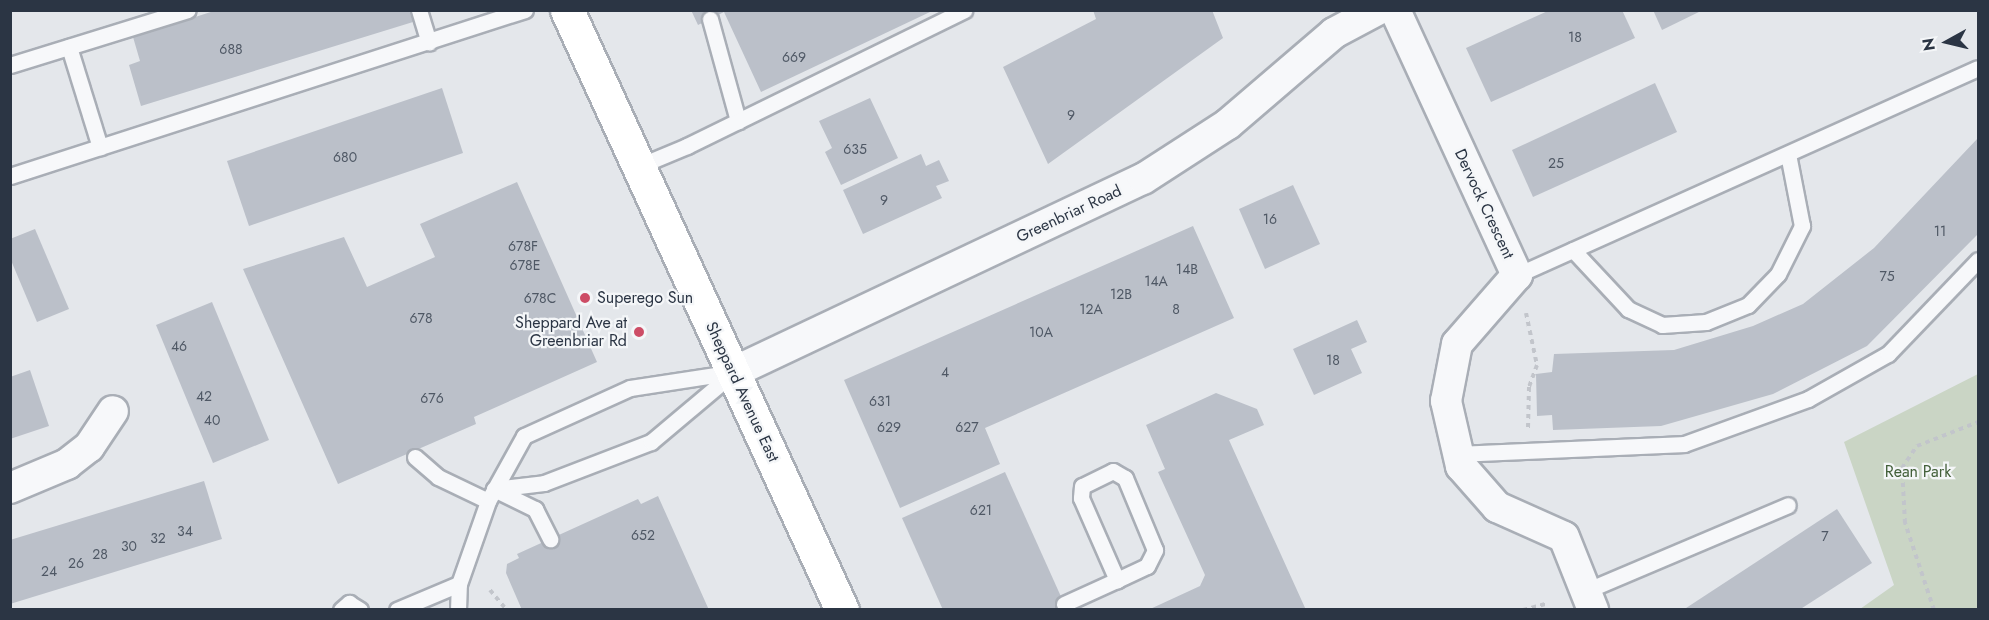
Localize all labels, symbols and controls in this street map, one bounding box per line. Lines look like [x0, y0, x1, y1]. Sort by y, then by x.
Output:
north arrow [1917, 12, 1977, 72]
house number: 18 [1568, 29, 1582, 45]
text: N [1916, 37, 1941, 52]
house number: 688 [219, 41, 243, 57]
house number: 669 [782, 49, 806, 65]
house number: 9 [1067, 107, 1075, 123]
house number: 635 [843, 141, 867, 157]
street label: Dervock Crescent [1450, 146, 1518, 262]
house number: 680 [333, 149, 357, 165]
house number: 25 [1548, 155, 1564, 171]
street label: Greenbriar Road [1013, 181, 1125, 247]
house number: 9 [880, 192, 888, 208]
house number: 16 [1263, 211, 1277, 227]
house number: 11 [1934, 223, 1946, 239]
house number: 678F [508, 238, 538, 254]
house number: 678E [510, 257, 540, 273]
house number: 14B [1176, 261, 1198, 277]
house number: 75 [1879, 268, 1895, 284]
house number: 14A [1144, 273, 1168, 289]
house number: 12B [1110, 286, 1132, 302]
place label: Superego Sun [597, 288, 693, 308]
house number: 678C [524, 290, 556, 306]
marker: Superego Sun [578, 291, 592, 305]
house number: 12A [1079, 301, 1103, 317]
house number: 8 [1172, 301, 1180, 317]
house number: 678 [409, 310, 433, 326]
place label: Sheppard Ave at Greenbriar Rd [515, 313, 627, 351]
street label: Sheppard Avenue East [701, 319, 783, 465]
house number: 10A [1029, 324, 1053, 340]
marker: Sheppard Ave at Greenbriar Rd [632, 325, 646, 339]
house number: 46 [171, 338, 187, 354]
house number: 18 [1326, 352, 1340, 368]
house number: 4 [941, 364, 949, 380]
house number: 42 [196, 388, 212, 404]
house number: 676 [420, 390, 444, 406]
house number: 631 [869, 393, 891, 409]
house number: 40 [204, 412, 220, 428]
house number: 629 [877, 419, 901, 435]
house number: 627 [955, 419, 979, 435]
park label: Rean Park [1885, 462, 1951, 482]
house number: 621 [970, 502, 992, 518]
house number: 34 [177, 523, 193, 539]
house number: 652 [631, 527, 655, 543]
house number: 7 [1821, 528, 1829, 544]
house number: 32 [150, 530, 166, 546]
house number: 30 [121, 538, 137, 554]
house number: 28 [92, 546, 108, 562]
house number: 26 [68, 555, 84, 571]
house number: 24 [41, 563, 57, 579]

